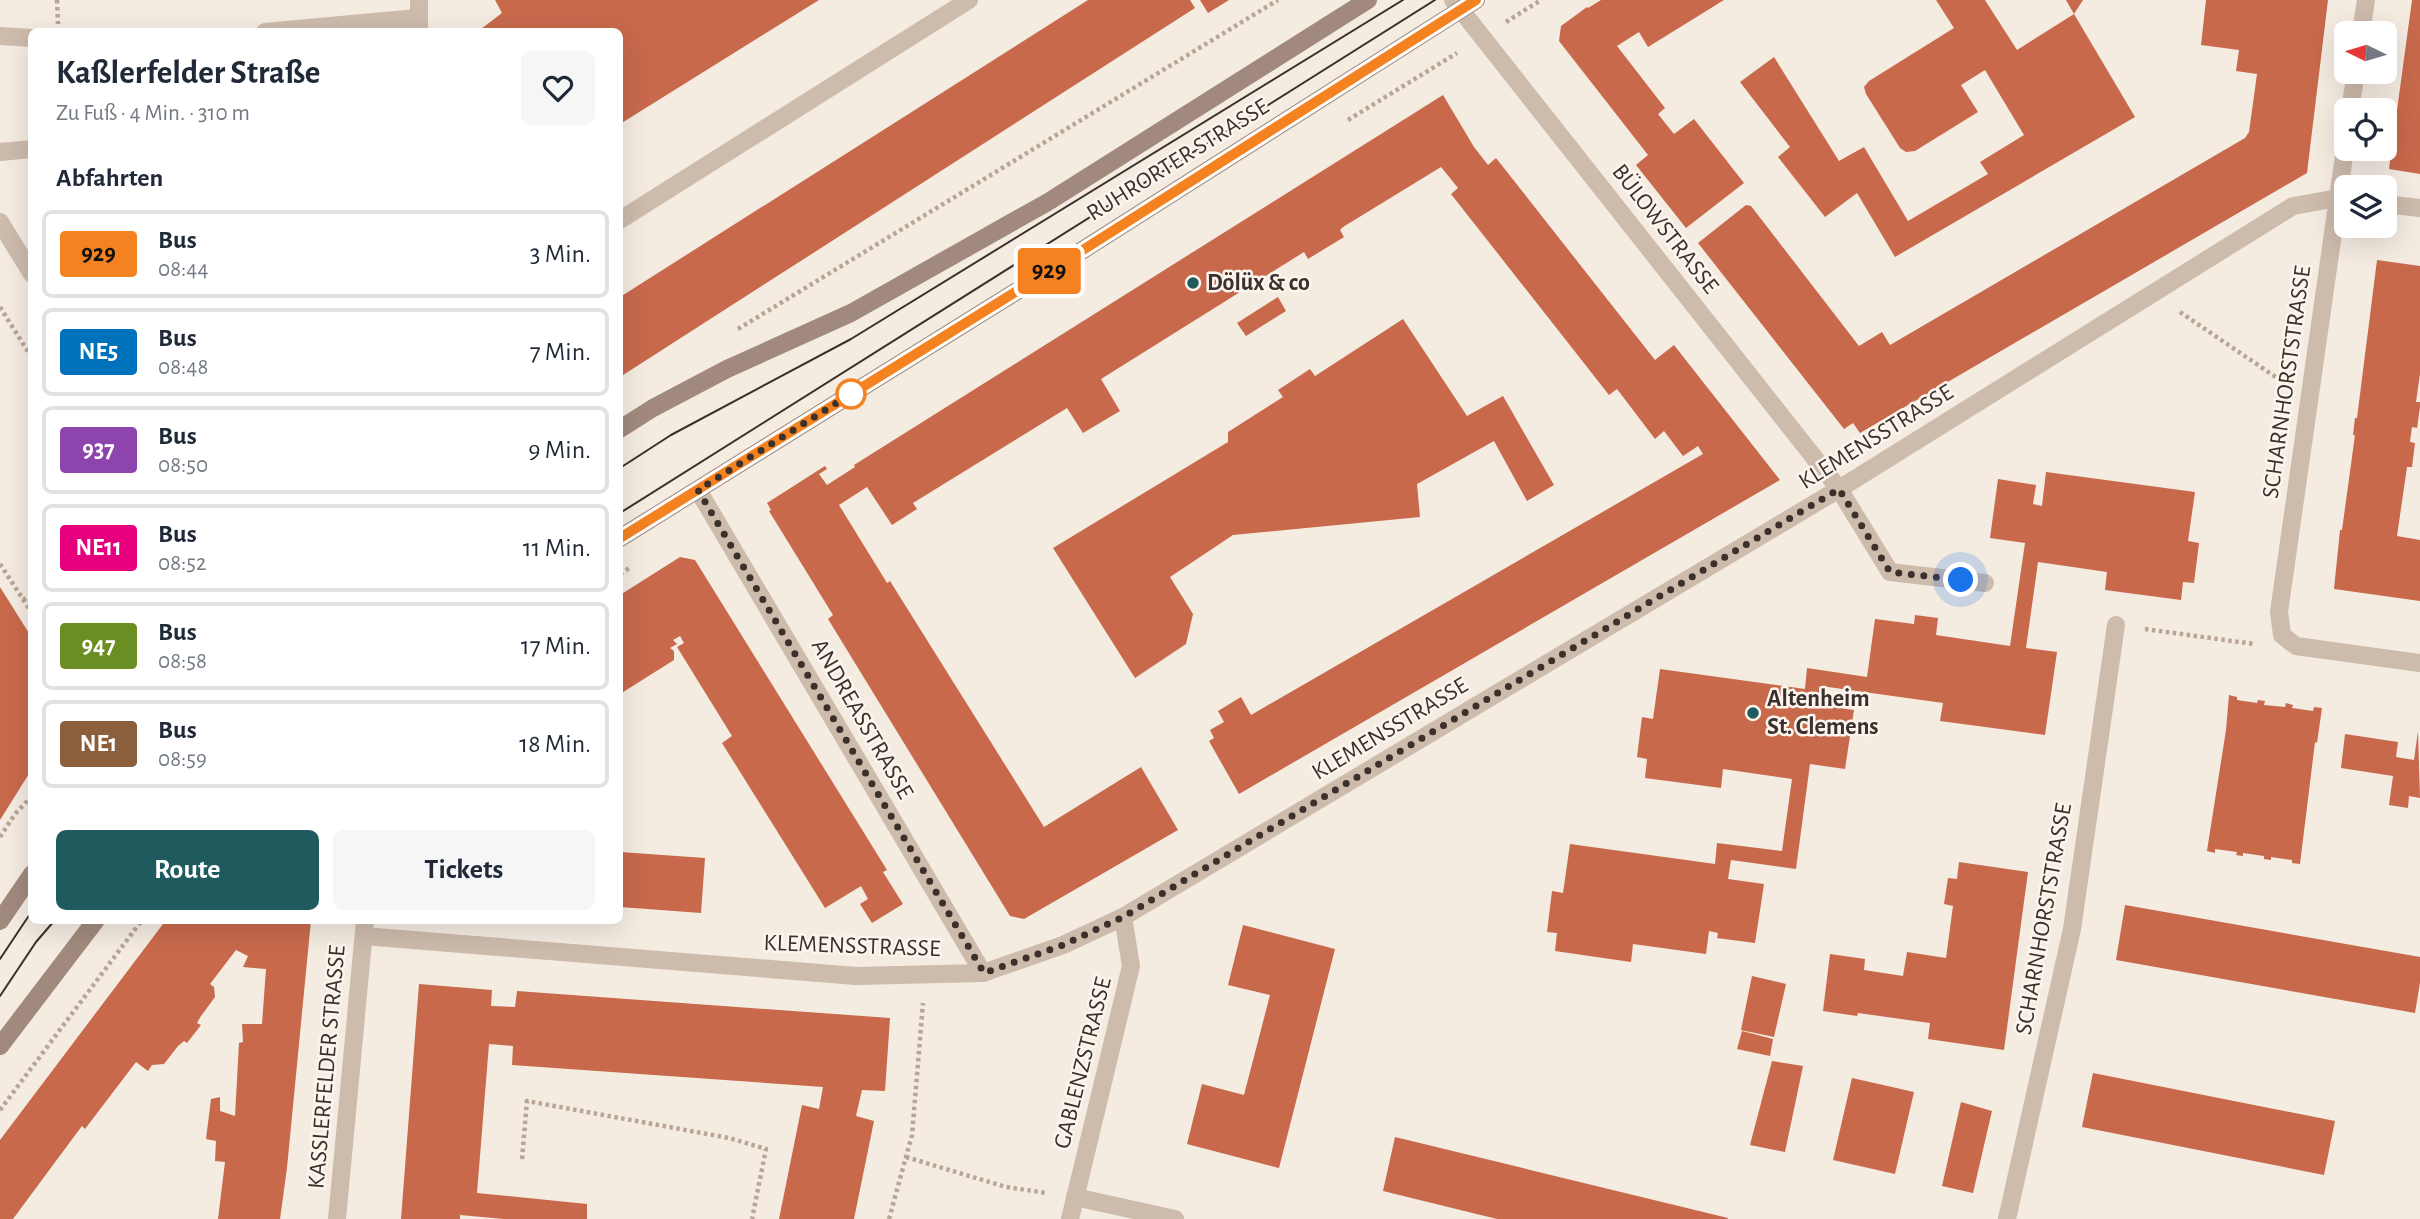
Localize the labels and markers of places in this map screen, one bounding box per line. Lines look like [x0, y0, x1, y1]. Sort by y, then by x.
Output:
place label: Dölüx & co [1207, 271, 1310, 295]
marker: Dölüx & co [1185, 275, 1201, 291]
unlabelled marker [836, 379, 866, 409]
place label: Altenheim St. Clemens [1767, 687, 1879, 739]
marker: Altenheim St. Clemens [1745, 705, 1761, 721]

